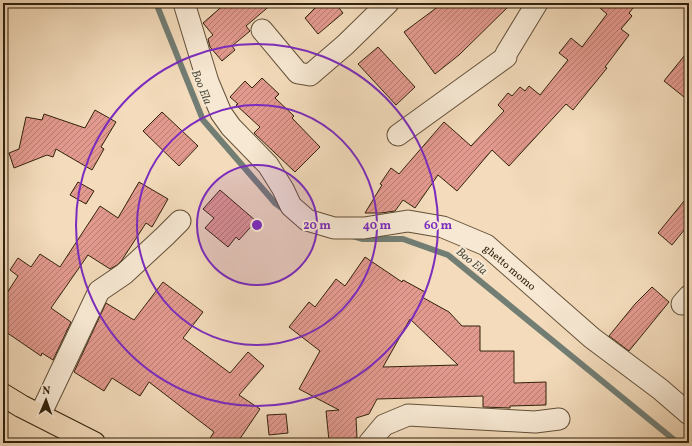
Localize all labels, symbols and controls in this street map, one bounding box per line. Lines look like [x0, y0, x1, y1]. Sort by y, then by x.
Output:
water label: Boo Ela [187, 68, 215, 107]
centre of rings [250, 218, 264, 232]
text: 20 m [303, 218, 331, 234]
text: 40 m [363, 218, 392, 234]
text: 60 m [424, 218, 452, 234]
street label: ghetto momo [480, 242, 539, 295]
water label: Boo Ela [452, 244, 491, 280]
north arrow [26, 380, 66, 420]
text: N [42, 384, 51, 399]

